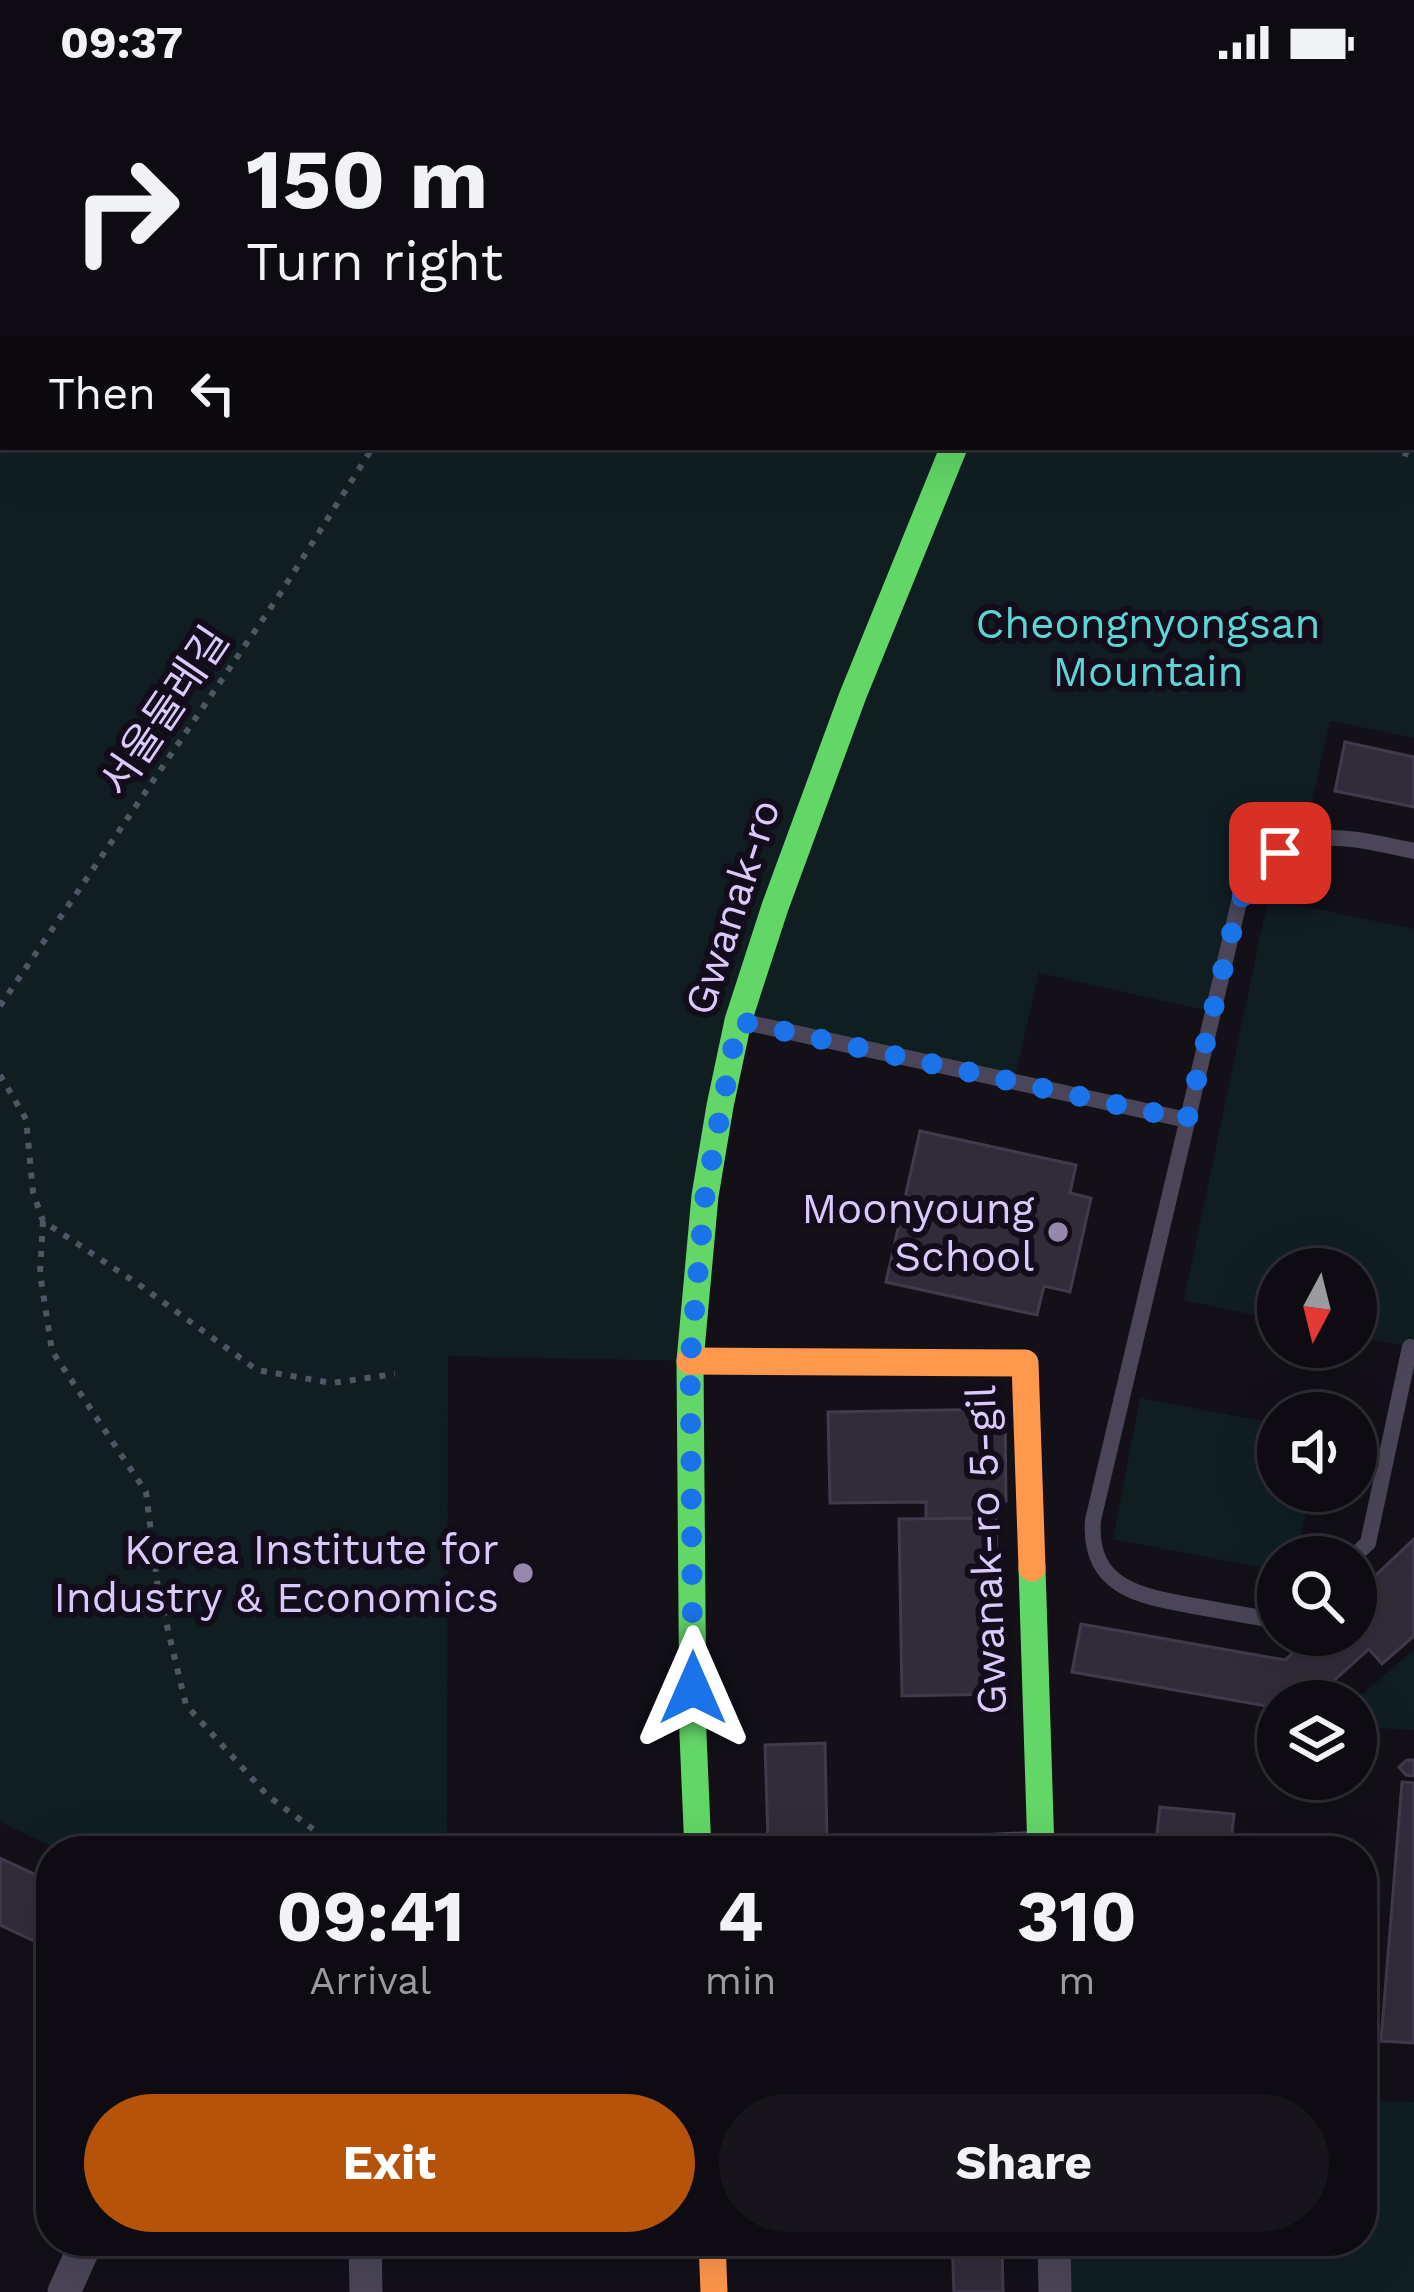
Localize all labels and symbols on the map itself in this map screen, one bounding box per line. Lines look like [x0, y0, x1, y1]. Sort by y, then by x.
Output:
park label: Cheongnyongsan Mountain [975, 599, 1321, 696]
street label: 서울둘레길 [90, 617, 238, 805]
street label: Gwanak-ro [674, 793, 790, 1021]
pin [1229, 802, 1331, 904]
place label: Moonyoung School [802, 1184, 1035, 1281]
marker: Moonyoung School [1045, 1219, 1071, 1245]
north arrow [1257, 1248, 1377, 1368]
street label: Gwanak-ro 5-gil [956, 1384, 1016, 1716]
place label: Korea Institute for Industry & Economics [53, 1525, 499, 1622]
marker: Korea Institute for Industry & Economics [510, 1560, 536, 1586]
position arrow [630, 1625, 756, 1751]

